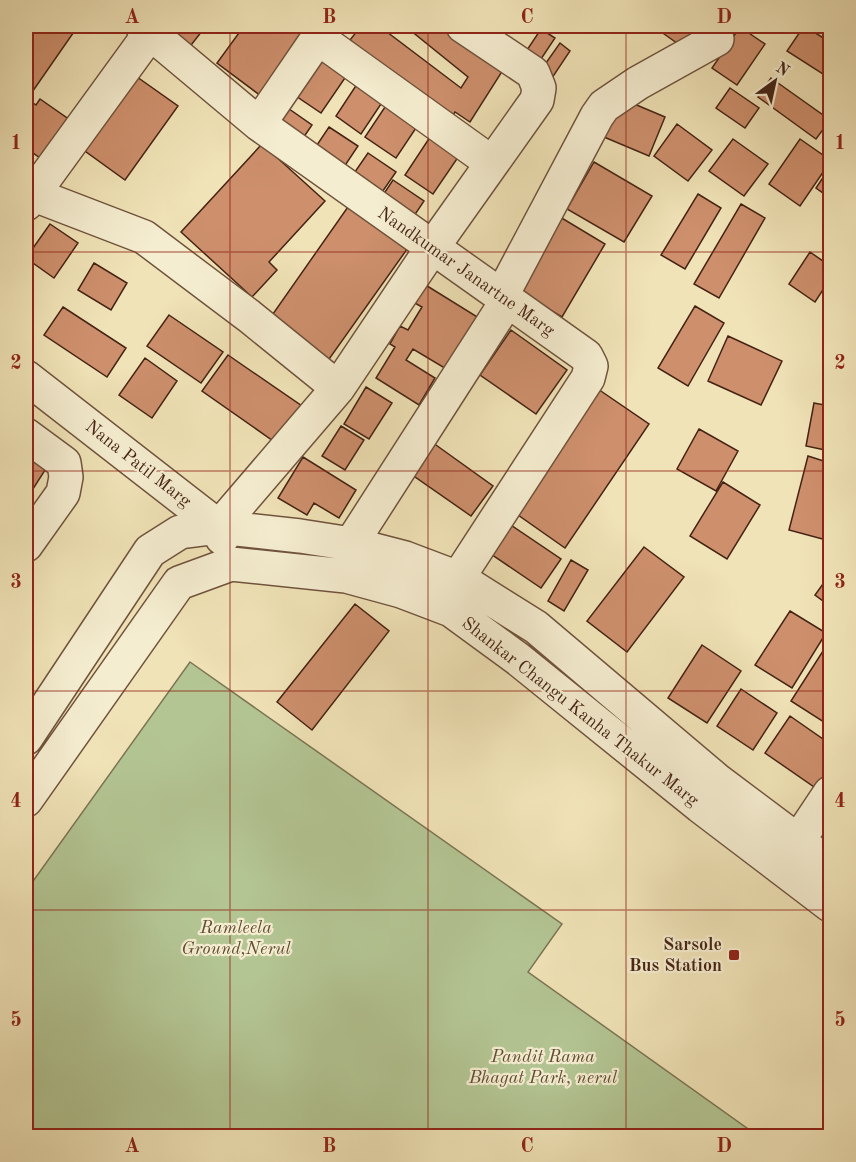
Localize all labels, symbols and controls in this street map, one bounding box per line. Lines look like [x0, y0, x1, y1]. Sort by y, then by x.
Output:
text: A [124, 8, 140, 28]
text: B [322, 8, 336, 28]
text: C [520, 8, 534, 28]
text: D [716, 8, 732, 28]
north arrow [745, 51, 805, 111]
text: N [773, 60, 792, 81]
text: 1 [10, 134, 22, 154]
text: 1 [834, 134, 846, 154]
street label: Nandkumar Janartne Marg [374, 204, 558, 340]
text: 2 [10, 354, 22, 374]
text: 2 [834, 354, 846, 374]
street label: Nana Patil Marg [82, 417, 195, 511]
text: 3 [10, 573, 22, 593]
text: 3 [834, 573, 846, 593]
street label: Shankar Changu Kanha Thakur Marg [458, 614, 702, 810]
text: 4 [10, 792, 22, 812]
text: 4 [834, 792, 846, 812]
park label: Ramleela Ground,Nerul [181, 919, 291, 958]
place label: Sarsole Bus Station [629, 936, 722, 975]
marker: Sarsole Bus Station [727, 948, 741, 962]
text: 5 [10, 1010, 22, 1031]
text: 5 [834, 1010, 846, 1031]
park label: Pandit Rama Bhagat Park, nerul [468, 1048, 618, 1087]
text: A [124, 1137, 140, 1157]
text: B [322, 1137, 336, 1157]
text: C [520, 1137, 534, 1157]
text: D [716, 1137, 732, 1157]

